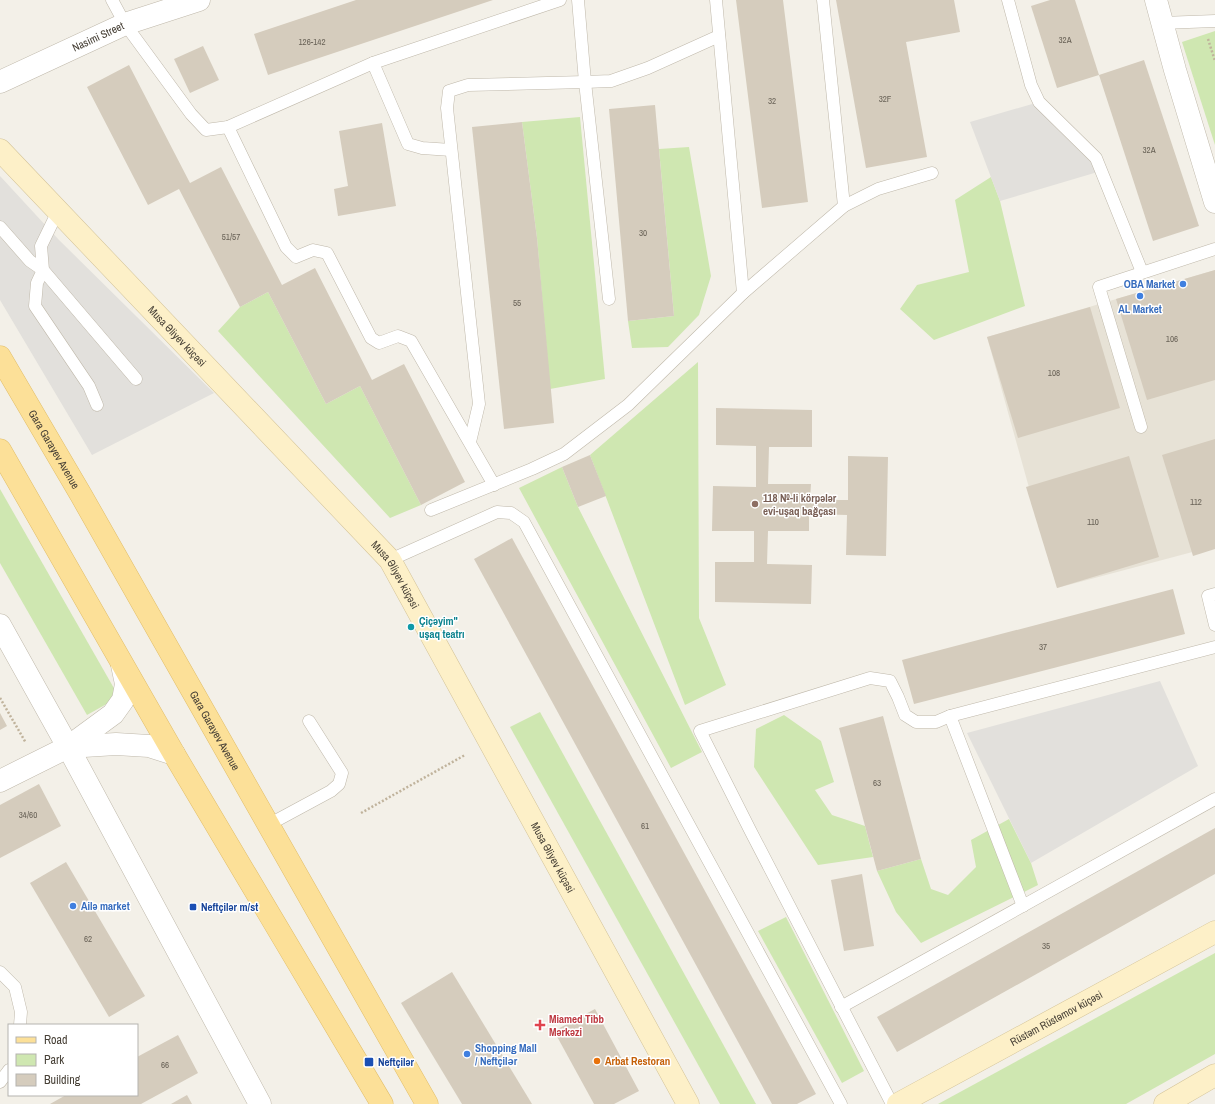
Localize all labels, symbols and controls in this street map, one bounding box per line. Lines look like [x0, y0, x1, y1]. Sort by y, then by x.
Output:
street label: Nasimi Street [70, 18, 126, 55]
house number: 32A [1058, 34, 1072, 46]
house number: 126-142 [298, 36, 326, 48]
house number: 32F [879, 93, 892, 105]
house number: 32 [768, 95, 776, 107]
house number: 32A [1142, 144, 1156, 156]
house number: 30 [639, 227, 647, 239]
house number: 51/57 [222, 231, 240, 243]
place label: OBA Market [1124, 277, 1175, 291]
marker: OBA Market [1178, 279, 1188, 289]
marker: AL Market [1135, 291, 1145, 301]
house number: 55 [513, 297, 521, 309]
place label: AL Market [1118, 302, 1162, 316]
street label: Musa Əliyev küçəsi [145, 303, 209, 369]
house number: 106 [1166, 333, 1178, 345]
house number: 108 [1048, 367, 1060, 379]
street label: Gara Garayev Avenue [26, 407, 83, 491]
place label: 118 №-li körpələr evi-uşaq bağçası [763, 491, 837, 518]
house number: 112 [1190, 496, 1202, 508]
marker: 118 №-li körpələr evi-uşaq bağçası [750, 499, 760, 509]
house number: 110 [1087, 516, 1099, 528]
street label: Musa Əliyev küçəsi [368, 538, 422, 611]
place label: Çiçəyim" uşaq teatrı [419, 614, 465, 641]
marker: Çiçəyim" uşaq teatrı [406, 622, 416, 632]
house number: 37 [1039, 641, 1047, 653]
street label: Gara Garayev Avenue [187, 688, 243, 773]
house number: 63 [873, 777, 881, 789]
house number: 34/60 [19, 809, 37, 821]
street label: Musa Əliyev küçəsi [528, 820, 578, 895]
house number: 61 [641, 820, 649, 832]
place label: Ailə market [81, 899, 130, 913]
place label: Neftçilər m/st [201, 900, 258, 914]
marker: Ailə market [68, 901, 78, 911]
marker: Neftçilər m/st [188, 902, 198, 912]
house number: 62 [84, 933, 92, 945]
house number: 35 [1042, 940, 1050, 952]
street label: Rüstəm Rüstəmov küçəsi [1008, 987, 1105, 1049]
place label: Miamed Tibb Mərkəzi [549, 1012, 604, 1039]
marker: Miamed Tibb Mərkəzi [534, 1019, 546, 1031]
legend [8, 1024, 138, 1096]
text: Road [44, 1032, 68, 1048]
place label: Shopping Mall / Neftçilәr [475, 1041, 537, 1068]
marker: Shopping Mall / Neftçilәr [462, 1049, 472, 1059]
text: Park [44, 1052, 64, 1068]
place label: Arbat Restoran [605, 1054, 670, 1068]
place label: Neftçilər [378, 1055, 415, 1069]
marker: Neftçilər [363, 1056, 375, 1068]
marker: Arbat Restoran [592, 1056, 602, 1066]
house number: 66 [161, 1059, 169, 1071]
text: Building [44, 1072, 81, 1088]

